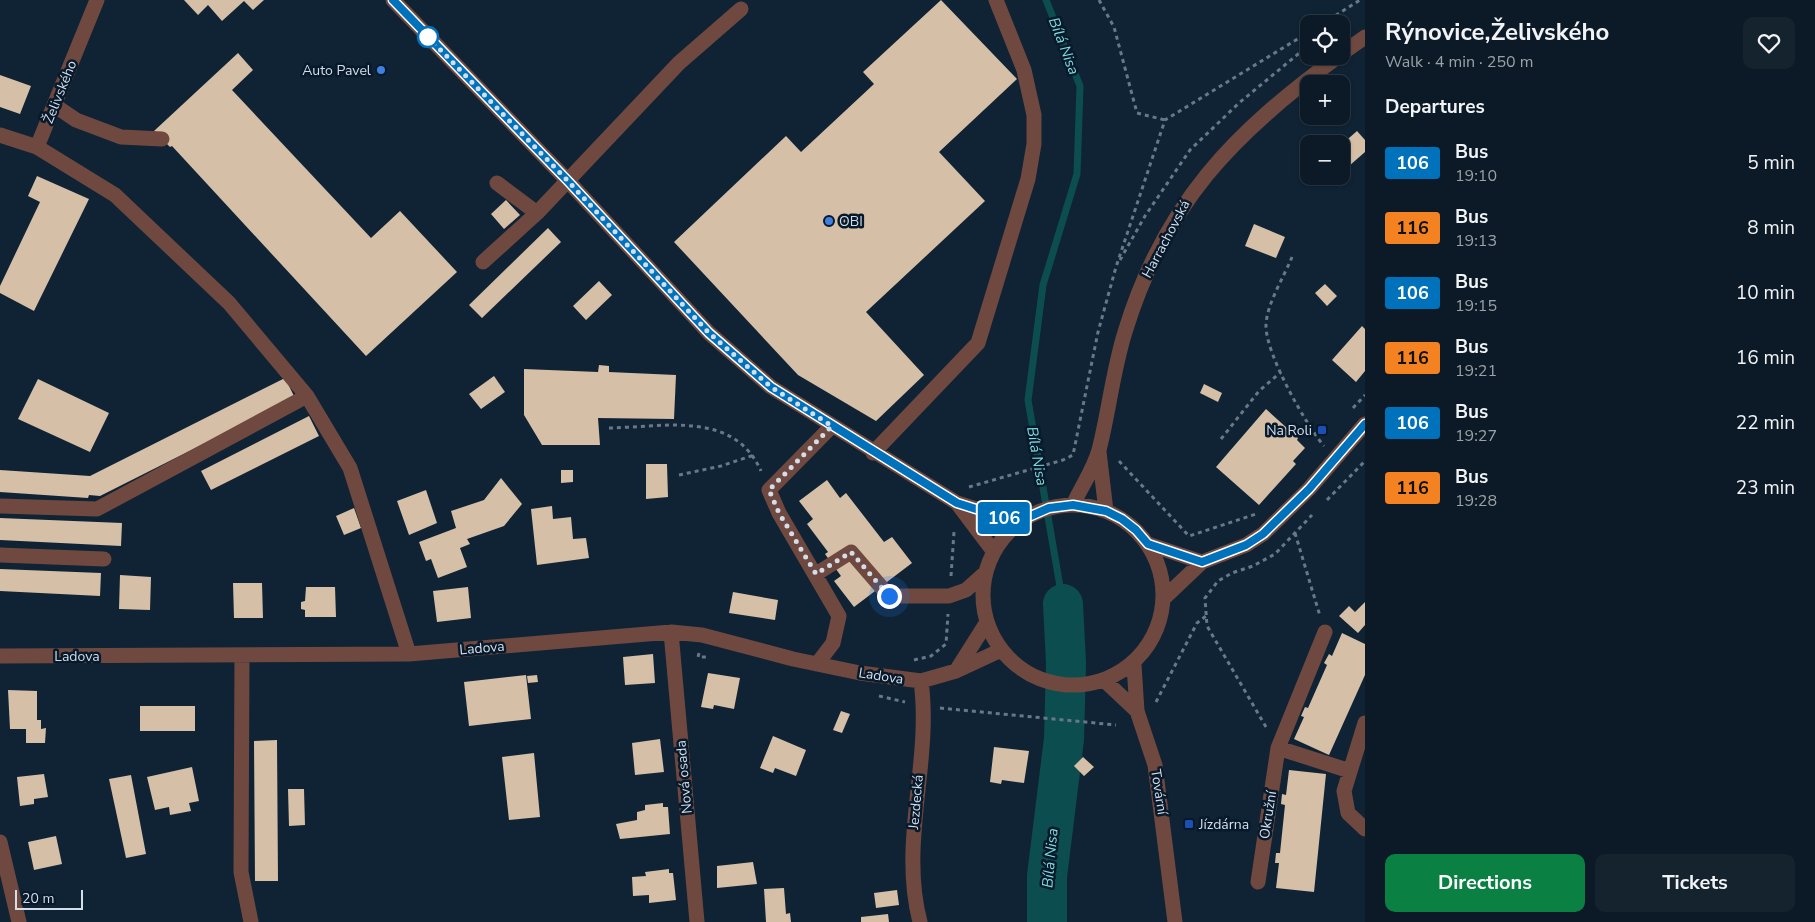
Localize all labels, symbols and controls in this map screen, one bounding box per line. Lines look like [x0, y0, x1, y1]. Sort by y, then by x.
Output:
water label: Bílá Nisa [1044, 14, 1084, 78]
map controls [1300, 15, 1350, 185]
button: locate [1300, 15, 1350, 65]
text: Rýnovice,Želivského [1385, 16, 1609, 48]
button: heart [1743, 17, 1795, 69]
unlabelled marker [417, 26, 439, 48]
text: Walk · 4 min · 250 m [1385, 51, 1533, 73]
street label: Želivského [39, 57, 81, 126]
place label: Auto Pavel [302, 61, 372, 80]
marker: Auto Pavel [375, 64, 387, 76]
button: + [1300, 75, 1350, 125]
text: Departures [1385, 94, 1485, 120]
button: − [1300, 135, 1350, 185]
text: Bus [1455, 139, 1488, 165]
text: 5 min [1747, 150, 1795, 176]
text: 106 [1396, 151, 1429, 175]
text: 19:10 [1455, 165, 1497, 187]
street label: Harrachovská [1137, 197, 1195, 281]
text: Bus [1455, 204, 1488, 230]
place label: OBI [839, 212, 863, 231]
marker: OBI [823, 215, 835, 227]
text: 8 min [1747, 215, 1795, 241]
text: 116 [1396, 216, 1429, 240]
text: 19:13 [1455, 230, 1497, 252]
text: Bus [1455, 269, 1488, 295]
text: 10 min [1736, 280, 1795, 306]
text: 106 [1396, 281, 1429, 305]
text: 19:15 [1455, 295, 1497, 317]
text: Bus [1455, 334, 1488, 360]
text: 16 min [1736, 345, 1795, 371]
text: 116 [1396, 346, 1429, 370]
text: 19:21 [1455, 360, 1497, 382]
text: Bus [1455, 399, 1488, 425]
text: 22 min [1736, 410, 1795, 436]
text: 106 [1396, 411, 1429, 435]
place label: Na Roli [1266, 421, 1312, 440]
marker: Na Roli [1316, 424, 1328, 436]
water label: Bílá Nisa [1022, 425, 1052, 487]
text: 19:27 [1455, 425, 1497, 447]
text: Bus [1455, 464, 1488, 490]
text: 23 min [1736, 475, 1795, 501]
text: 116 [1396, 476, 1429, 500]
text: 19:28 [1455, 490, 1497, 512]
line badge: 106 [975, 502, 1033, 534]
text: 106 [988, 506, 1020, 530]
your location [877, 584, 902, 609]
street label: Ladova [459, 637, 505, 659]
street label: Ladova [54, 647, 100, 666]
street label: Ladova [857, 663, 905, 689]
street label: Nová osada [671, 739, 697, 815]
street label: Tovární [1146, 768, 1172, 817]
street label: Jezdecká [904, 774, 928, 831]
street label: Okružní [1255, 789, 1281, 840]
place label: Jízdárna [1198, 815, 1249, 834]
marker: Jízdárna [1183, 818, 1195, 830]
water label: Bílá Nisa [1037, 827, 1063, 889]
button: Directions [1385, 854, 1585, 912]
button: Tickets [1595, 854, 1795, 912]
scale bar [15, 887, 82, 910]
text: 20 m [22, 889, 54, 908]

